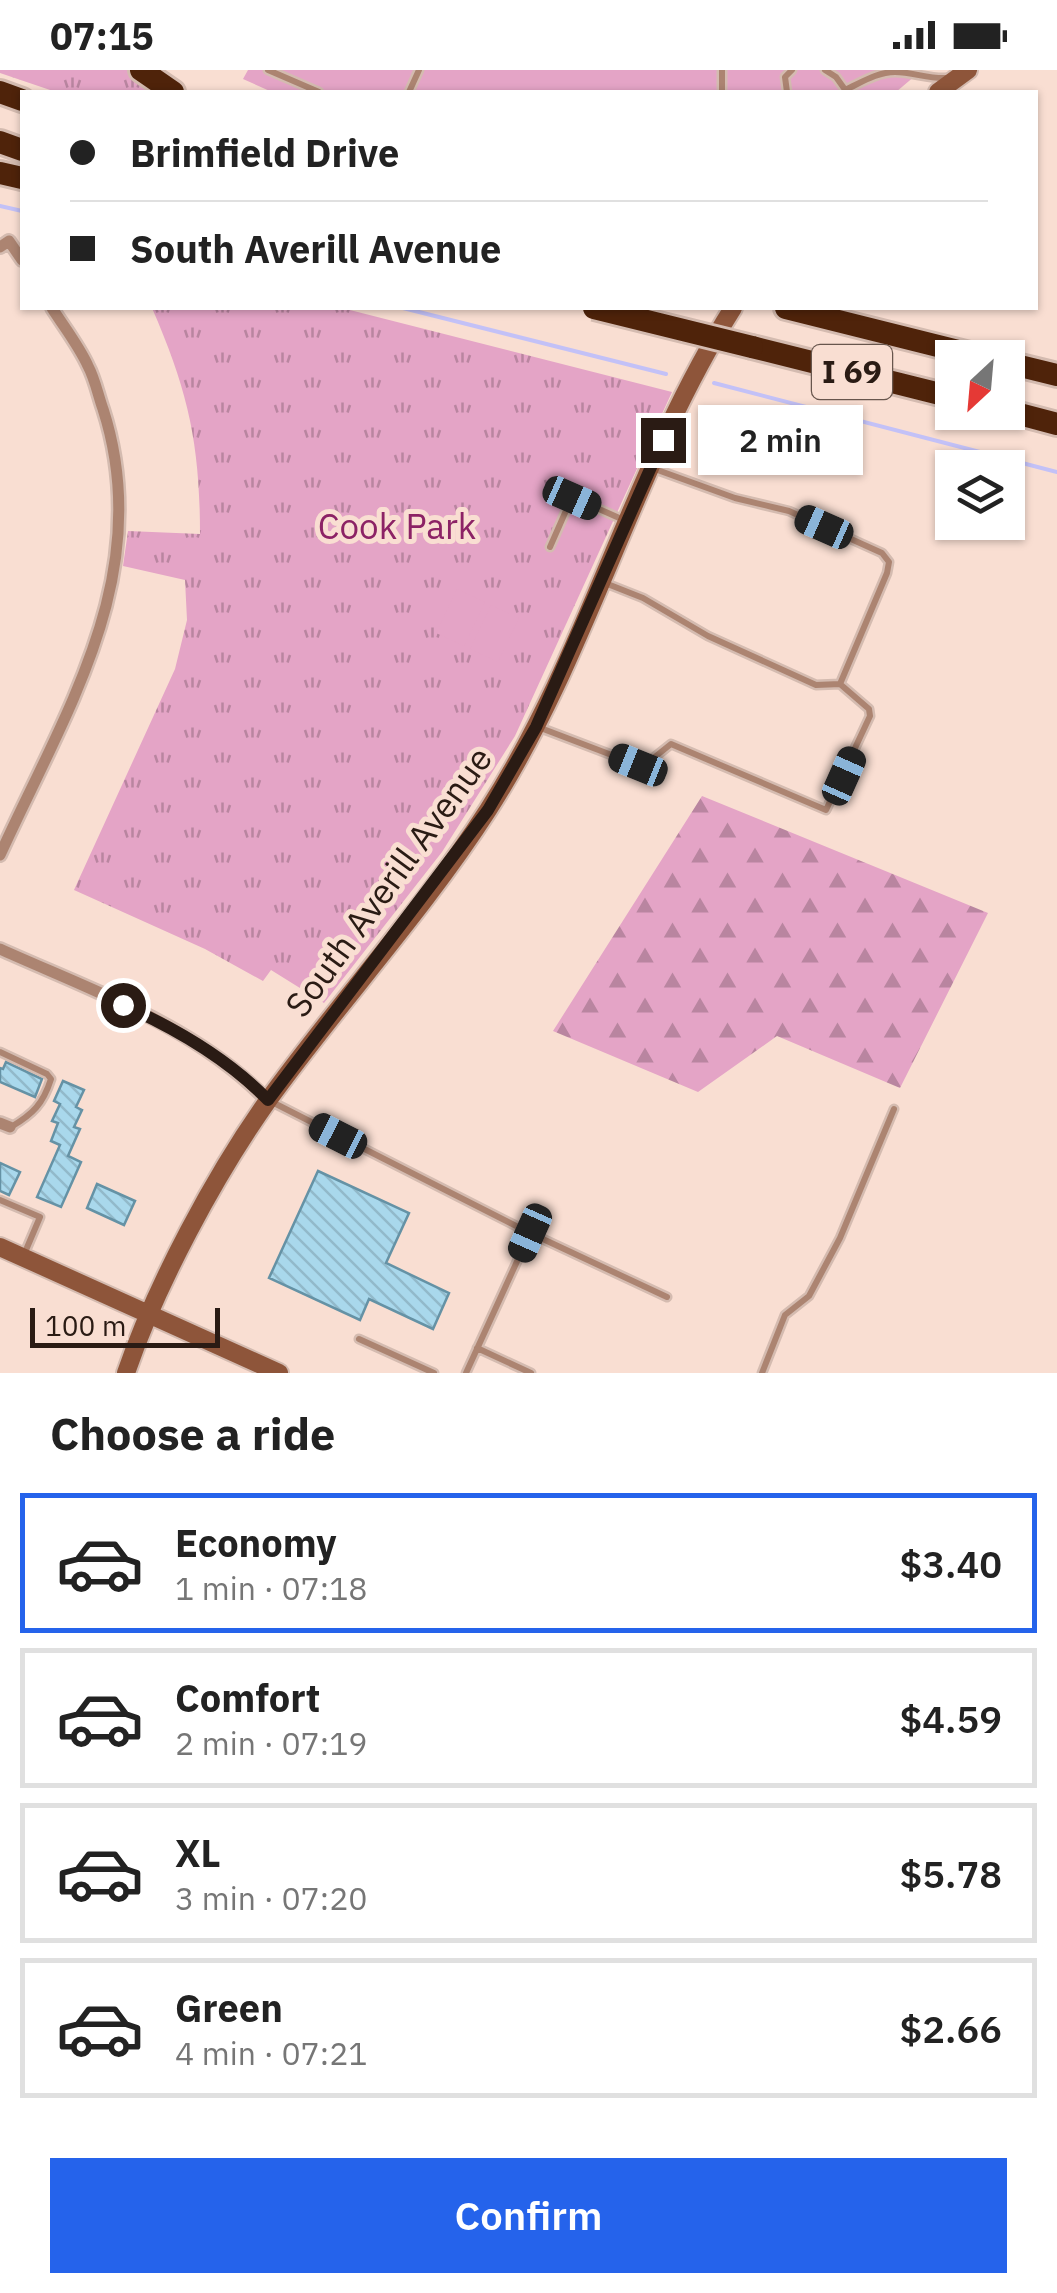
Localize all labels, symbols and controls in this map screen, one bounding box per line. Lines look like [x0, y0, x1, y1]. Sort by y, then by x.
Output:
text: 07:15 [50, 11, 154, 60]
text: Brimfield Drive [130, 128, 399, 177]
text: South Averill Avenue [130, 224, 501, 273]
north arrow [935, 340, 1025, 430]
map controls [935, 340, 1025, 540]
road number: I 69 [812, 345, 892, 399]
callout: 2 min [698, 405, 863, 475]
route end [641, 418, 686, 463]
text: 2 min [739, 419, 822, 461]
button: layers [935, 450, 1025, 540]
car [538, 472, 606, 524]
car [790, 501, 858, 553]
park label: Cook Park [318, 503, 476, 549]
street label: South Averill Avenue [274, 737, 502, 1026]
car [605, 740, 671, 790]
car [818, 742, 870, 810]
route start [101, 983, 146, 1028]
car [304, 1109, 372, 1163]
car [504, 1199, 556, 1267]
scale bar [30, 1303, 220, 1348]
text: 100 m [45, 1307, 126, 1344]
text: Choose a ride [50, 1404, 335, 1462]
icon: car [55, 1518, 145, 1608]
text: Economy [175, 1518, 337, 1567]
text: $3.40 [899, 1539, 1002, 1588]
text: 1 min · 07:18 [175, 1567, 368, 1609]
icon: car [55, 1673, 145, 1763]
text: Comfort [175, 1673, 320, 1722]
text: $4.59 [899, 1694, 1002, 1743]
text: 2 min · 07:19 [175, 1722, 368, 1764]
icon: car [55, 1828, 145, 1918]
text: XL [175, 1828, 221, 1877]
text: $5.78 [899, 1849, 1002, 1898]
text: 3 min · 07:20 [175, 1877, 368, 1919]
icon: car [55, 1983, 145, 2073]
text: Green [175, 1983, 283, 2032]
text: $2.66 [899, 2004, 1002, 2053]
text: 4 min · 07:21 [175, 2032, 368, 2074]
button: Confirm [50, 2158, 1007, 2273]

